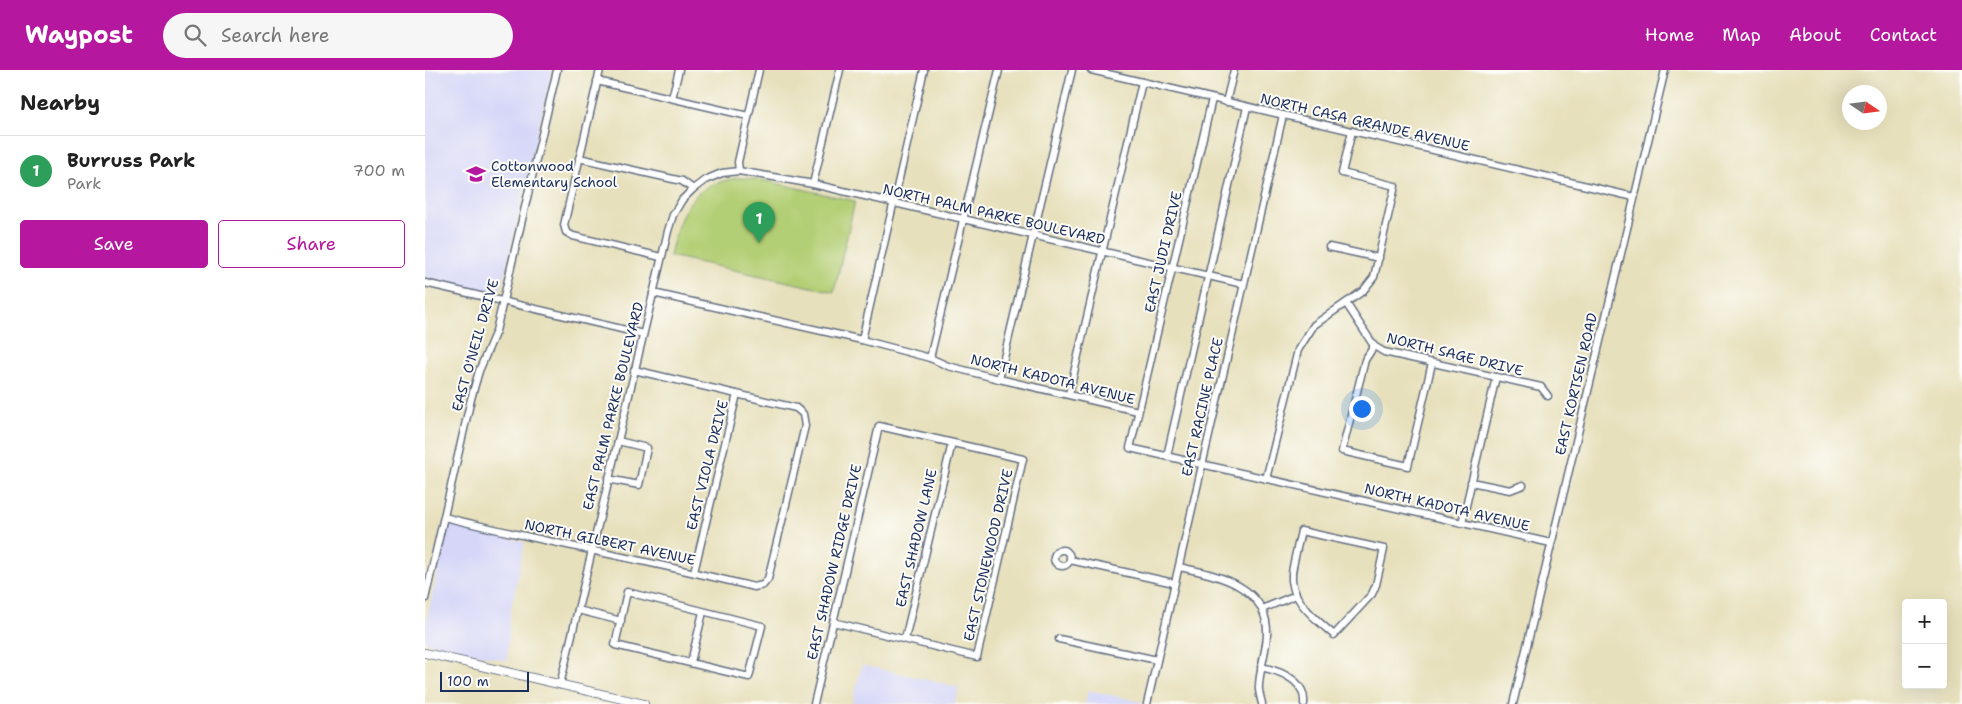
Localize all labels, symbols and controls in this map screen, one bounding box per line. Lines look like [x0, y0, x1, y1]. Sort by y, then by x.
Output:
search box [163, 13, 513, 58]
text: Waypost [25, 19, 133, 51]
icon: search [181, 21, 209, 49]
text: Search here [221, 23, 329, 48]
text: Home [1645, 23, 1694, 47]
text: Map [1722, 23, 1761, 47]
text: About [1789, 23, 1842, 47]
text: Contact [1870, 23, 1937, 47]
north arrow [1842, 85, 1887, 130]
text: Nearby [20, 89, 100, 117]
street label: NORTH CASA GRANDE AVENUE [1259, 89, 1472, 155]
text: Burruss Park [67, 148, 195, 173]
place label: Cottonwood Elementary School [491, 157, 618, 191]
text: 1 [32, 160, 40, 181]
text: 700 m [353, 160, 405, 181]
school or university icon: Cottonwood Elementary School [465, 163, 487, 185]
text: Park [67, 173, 101, 194]
street label: NORTH PALM PARKE BOULEVARD [881, 180, 1107, 248]
street label: EAST JUDI DRIVE [1140, 189, 1186, 315]
pin: 1 [743, 202, 775, 243]
button: Save [20, 220, 208, 268]
button: Share [218, 220, 405, 268]
street label: EAST O'NEIL DRIVE [447, 276, 503, 413]
street label: EAST PALM PARKE BOULEVARD [578, 300, 648, 512]
street label: EAST KORTSEN ROAD [1551, 311, 1601, 457]
street label: NORTH SAGE DRIVE [1385, 328, 1525, 380]
street label: EAST RACINE PLACE [1177, 335, 1227, 478]
street label: NORTH KADOTA AVENUE [969, 350, 1137, 408]
your location [1349, 396, 1375, 422]
street label: EAST VIOLA DRIVE [682, 398, 732, 532]
street label: EAST SHADOW RIDGE DRIVE [803, 462, 865, 662]
street label: EAST SHADOW LANE [891, 467, 941, 609]
street label: EAST STONEWOOD DRIVE [959, 467, 1017, 643]
street label: NORTH KADOTA AVENUE [1363, 479, 1532, 535]
street label: NORTH GILBERT AVENUE [523, 515, 697, 569]
map controls [1902, 599, 1947, 689]
button: + [1902, 599, 1947, 644]
button: − [1902, 644, 1947, 689]
scale bar [440, 669, 529, 692]
text: 100 m [447, 672, 489, 690]

